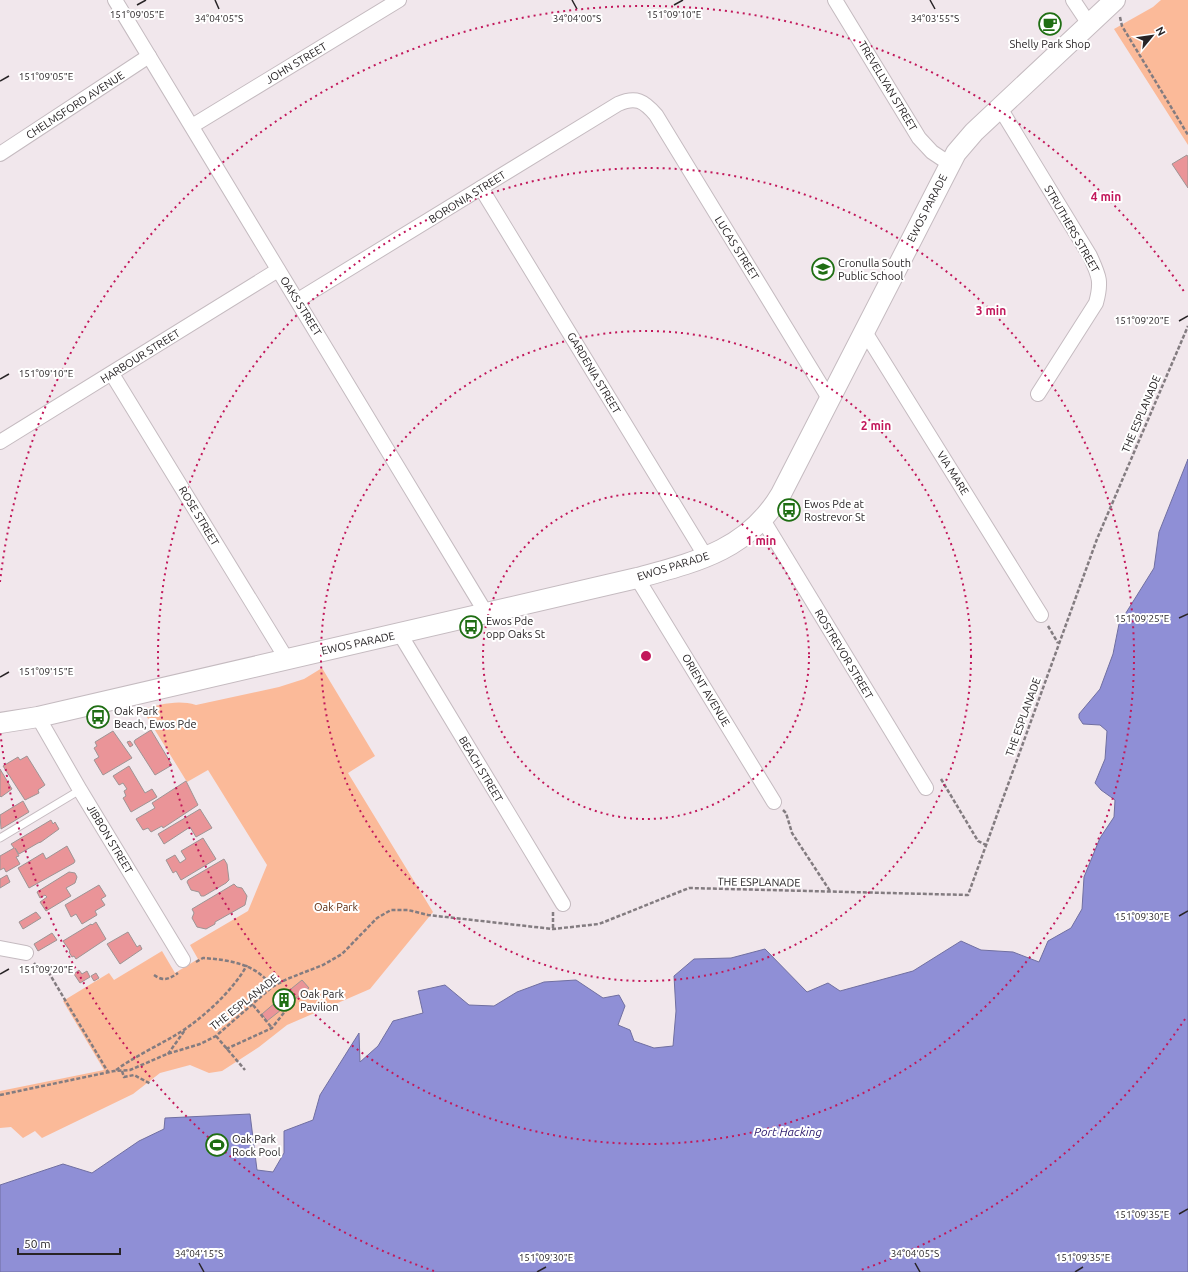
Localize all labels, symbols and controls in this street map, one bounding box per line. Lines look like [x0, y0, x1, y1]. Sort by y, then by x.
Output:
text: 151°09'05"E [110, 9, 165, 20]
text: 151°09'10"E [647, 9, 702, 20]
cafe icon: Shelly Park Shop [1037, 11, 1063, 37]
text: 34°04'05"S [195, 13, 243, 24]
text: 34°04'00"S [553, 13, 601, 24]
text: 34°03'55"S [911, 13, 959, 24]
north arrow [1132, 16, 1172, 56]
text: N [1154, 25, 1168, 38]
place label: Shelly Park Shop [1010, 38, 1090, 50]
street label: TREVELLYAN STREET [856, 39, 920, 133]
street label: JOHN STREET [263, 40, 329, 86]
street label: CHELMSFORD AVENUE [24, 69, 126, 141]
text: 151°09'05"E [19, 71, 74, 82]
street label: BORONIA STREET [426, 168, 508, 226]
street label: EWOS PARADE [905, 172, 949, 244]
street label: STRUTHERS STREET [1042, 183, 1102, 275]
text: 4 min [1091, 190, 1121, 203]
street label: LUCAS STREET [713, 214, 761, 282]
school or university icon: Cronulla South Public School [810, 256, 836, 282]
place label: Cronulla South Public School [838, 257, 911, 282]
street label: OAKS STREET [278, 274, 324, 338]
text: 3 min [976, 304, 1006, 317]
text: 151°09'20"E [1115, 315, 1170, 326]
street label: HARBOUR STREET [98, 327, 182, 385]
street label: GARDENIA STREET [565, 330, 623, 416]
text: 151°09'10"E [19, 368, 74, 379]
street label: THE ESPLANADE [1119, 373, 1163, 455]
text: 2 min [861, 419, 891, 432]
street label: VIA MARE [935, 449, 971, 497]
street label: ROSE STREET [177, 484, 221, 548]
bus stop icon: Ewos Pde at Rostrevor St [776, 497, 802, 523]
place label: Ewos Pde at Rostrevor St [804, 498, 866, 523]
text: 1 min [746, 534, 776, 547]
street label: EWOS PARADE [636, 549, 710, 583]
street label: ROSTREVOR STREET [813, 607, 875, 701]
text: 151°09'25"E [1115, 613, 1170, 624]
bus stop icon: Ewos Pde opp Oaks St [458, 614, 484, 640]
place label: Ewos Pde opp Oaks St [486, 615, 546, 640]
street label: EWOS PARADE [320, 629, 396, 657]
centre of rings [639, 649, 653, 663]
street label: ORIENT AVENUE [680, 652, 732, 728]
text: 151°09'15"E [19, 666, 74, 677]
street label: THE ESPLANADE [1003, 676, 1043, 758]
bus stop icon: Oak Park Beach, Ewos Pde [85, 704, 111, 730]
place label: Oak Park Beach, Ewos Pde [114, 705, 197, 730]
street label: BEACH STREET [457, 734, 505, 804]
street label: JIBBON STREET [85, 802, 135, 876]
street label: THE ESPLANADE [717, 875, 801, 889]
park label: Oak Park [314, 901, 359, 913]
text: 151°09'30"E [1115, 911, 1170, 922]
text: 151°09'20"E [19, 964, 74, 975]
street label: THE ESPLANADE [208, 972, 280, 1032]
building icon: Oak Park Pavilion [271, 987, 297, 1013]
place label: Oak Park Pavilion [300, 988, 345, 1013]
water label: Port Hacking [754, 1125, 823, 1138]
sports icon: Oak Park Rock Pool [204, 1132, 230, 1158]
place label: Oak Park Rock Pool [232, 1133, 281, 1158]
text: 151°09'35"E [1115, 1209, 1170, 1220]
scale bar [18, 1230, 120, 1256]
text: 50 m [24, 1237, 51, 1250]
text: 34°04'15"S [175, 1248, 223, 1259]
text: 34°04'05"S [891, 1248, 939, 1259]
text: 151°09'30"E [519, 1252, 574, 1263]
text: 151°09'35"E [1056, 1252, 1111, 1263]

